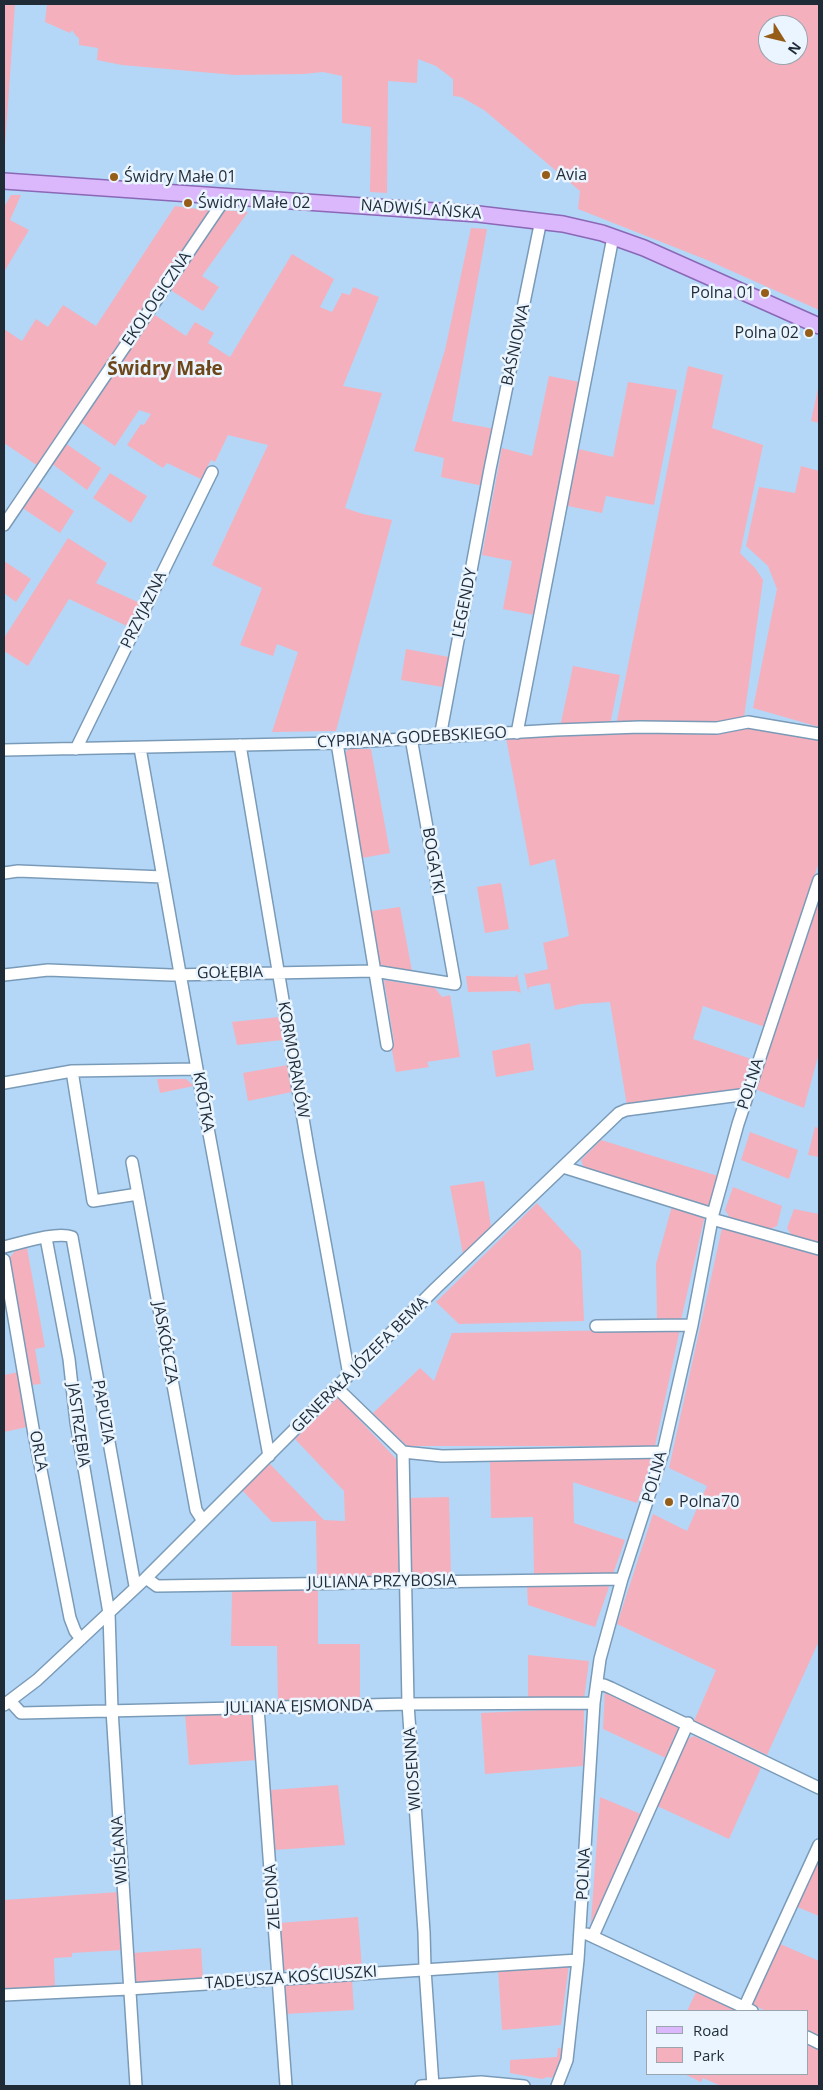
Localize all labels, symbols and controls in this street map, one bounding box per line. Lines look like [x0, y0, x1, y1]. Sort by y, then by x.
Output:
north arrow [758, 15, 808, 65]
text: N [784, 38, 806, 59]
place label: Avia [556, 165, 587, 185]
place label: Świdry Małe 01 [124, 167, 236, 187]
marker: Avia [540, 169, 552, 181]
marker: Świdry Małe 01 [108, 171, 120, 183]
place label: Świdry Małe 02 [198, 193, 310, 213]
street label: NADWIŚLAŃSKA [360, 196, 482, 224]
marker: Świdry Małe 02 [182, 197, 194, 209]
street label: EKOLOGICZNA [118, 248, 196, 350]
place label: Polna 01 [691, 283, 755, 303]
marker: Polna 01 [759, 287, 771, 299]
street label: BAŚNIOWA [498, 302, 534, 388]
place label: Polna 02 [735, 323, 799, 343]
marker: Polna 02 [803, 327, 815, 339]
district label: Świdry Małe [107, 359, 223, 381]
street label: LEGENDY [449, 567, 481, 639]
street label: PRZYJAZNA [117, 568, 171, 652]
street label: CYPRIANA GODEBSKIEGO [316, 723, 508, 753]
street label: BOGATKI [418, 826, 448, 896]
street label: GOŁĘBIA [197, 963, 263, 983]
street label: KORMORANÓW [273, 1000, 313, 1120]
street label: POLNA [734, 1056, 768, 1112]
street label: KRÓTKA [188, 1070, 218, 1134]
street label: GENERAŁA JÓZEFA BEMA [288, 1293, 432, 1437]
street label: JASKÓŁCZA [148, 1300, 182, 1386]
street label: PAPUZIA [88, 1378, 118, 1446]
street label: JASTRZĘBIA [63, 1382, 93, 1468]
street label: ORLA [25, 1429, 51, 1473]
street label: POLNA [639, 1449, 671, 1505]
place label: Polna70 [679, 1492, 739, 1512]
marker: Polna70 [663, 1496, 675, 1508]
street label: JULIANA PRZYBOSIA [307, 1571, 457, 1593]
street label: JULIANA EJSMONDA [225, 1696, 373, 1718]
street label: WIOSENNA [401, 1727, 425, 1811]
street label: WIŚLANA [108, 1815, 132, 1885]
street label: POLNA [573, 1847, 595, 1901]
street label: ZIELONA [261, 1864, 285, 1930]
street label: TADEUSZA KOŚCIUSZKI [204, 1962, 378, 1994]
legend [646, 2010, 808, 2075]
text: Road [693, 2020, 729, 2040]
text: Park [693, 2045, 724, 2065]

